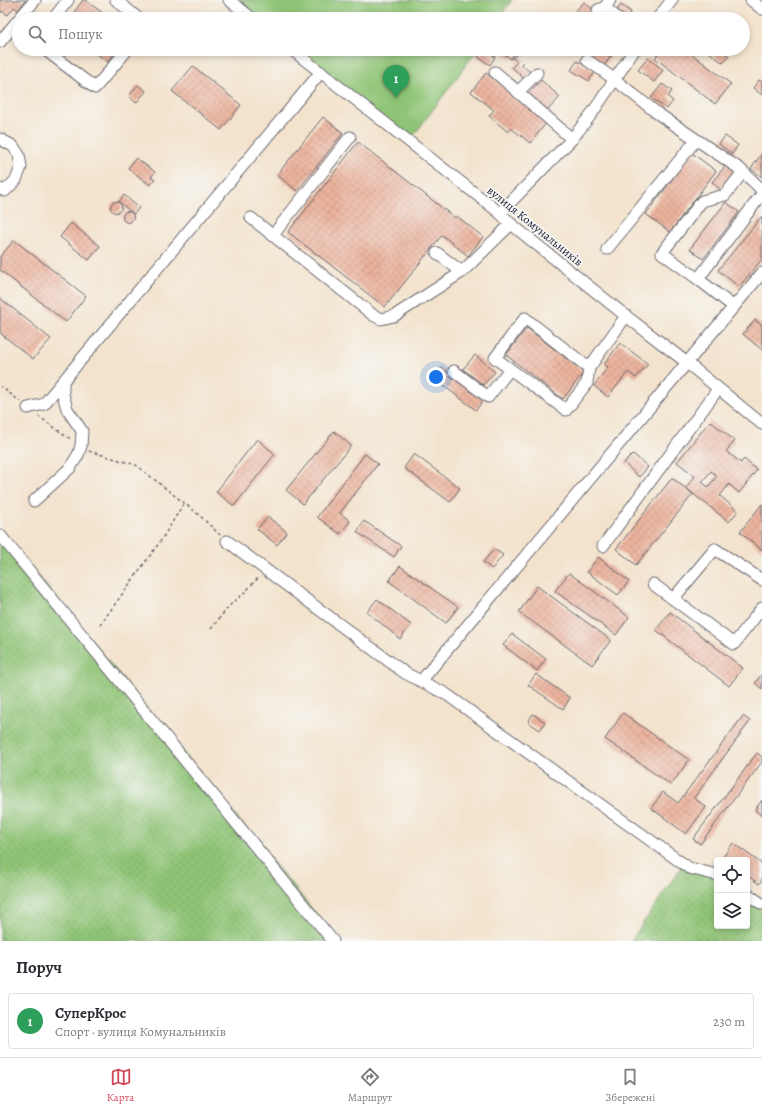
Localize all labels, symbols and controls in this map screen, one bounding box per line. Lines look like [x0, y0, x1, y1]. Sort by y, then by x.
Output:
search box [12, 12, 750, 56]
icon: search [26, 23, 48, 45]
text: Пошук [58, 24, 103, 44]
pin: 1 [383, 65, 409, 98]
street label: вулиця Комунальників [484, 182, 586, 270]
your location [426, 367, 446, 387]
map controls [714, 857, 750, 929]
button: locate [714, 857, 750, 893]
button: layers [714, 893, 750, 929]
text: Поруч [16, 956, 62, 979]
text: СуперКрос [55, 1003, 126, 1023]
text: 1 [28, 1013, 32, 1030]
text: 230 m [713, 1013, 745, 1030]
text: Спорт · вулиця Комунальників [55, 1023, 226, 1040]
tab: Карта [107, 1066, 134, 1105]
tab: Маршрут [348, 1066, 392, 1105]
tab: Збережені [606, 1066, 655, 1105]

